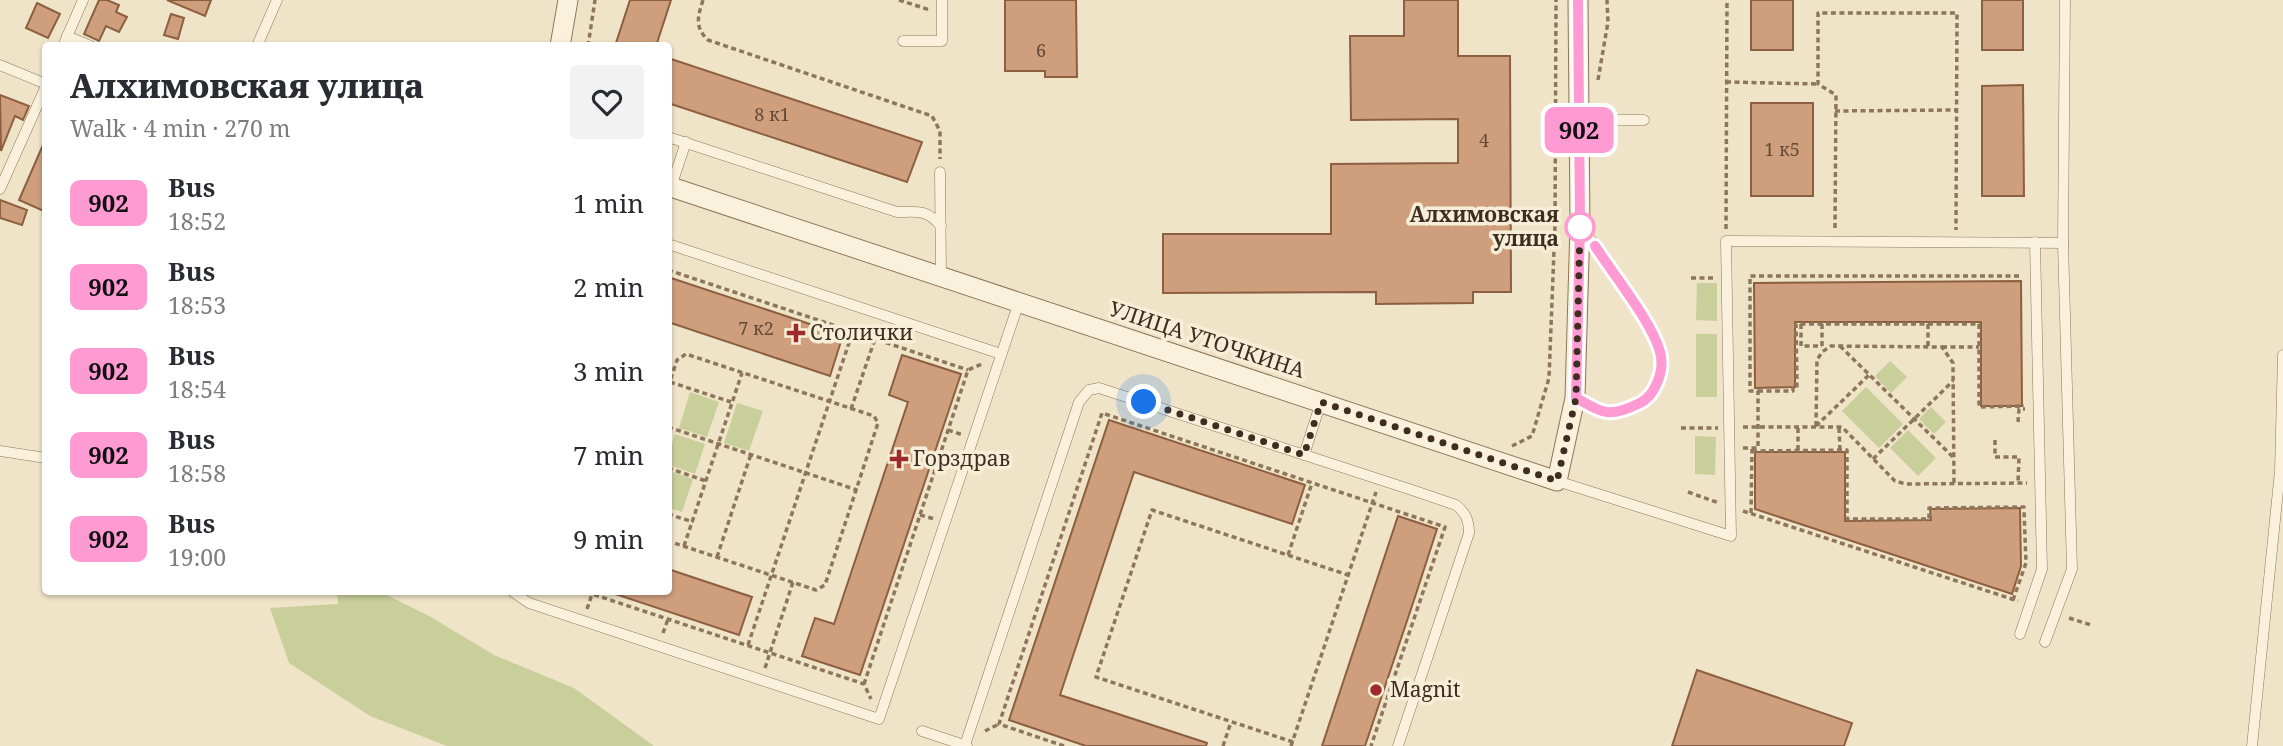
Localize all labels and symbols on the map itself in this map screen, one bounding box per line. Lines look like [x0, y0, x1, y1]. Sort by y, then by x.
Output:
house number: 6 [1036, 38, 1046, 62]
house number: 8 к1 [754, 102, 790, 126]
line badge: 902 [1539, 107, 1619, 153]
house number: 4 [1479, 128, 1489, 152]
house number: 1 к5 [1764, 137, 1800, 161]
place label: Алхимовская улица [1410, 200, 1559, 252]
marker: Алхимовская улица [1565, 212, 1595, 242]
street label: УЛИЦА УТОЧКИНА [1106, 294, 1309, 384]
house number: 7 к2 [738, 316, 774, 340]
place label: Столички [810, 318, 913, 346]
marker: Столички [788, 325, 804, 341]
your location [1126, 384, 1161, 419]
place label: Горздрав [913, 444, 1010, 472]
marker: Горздрав [891, 451, 907, 467]
place label: Magnit [1390, 675, 1460, 703]
marker: Magnit [1368, 682, 1384, 698]

